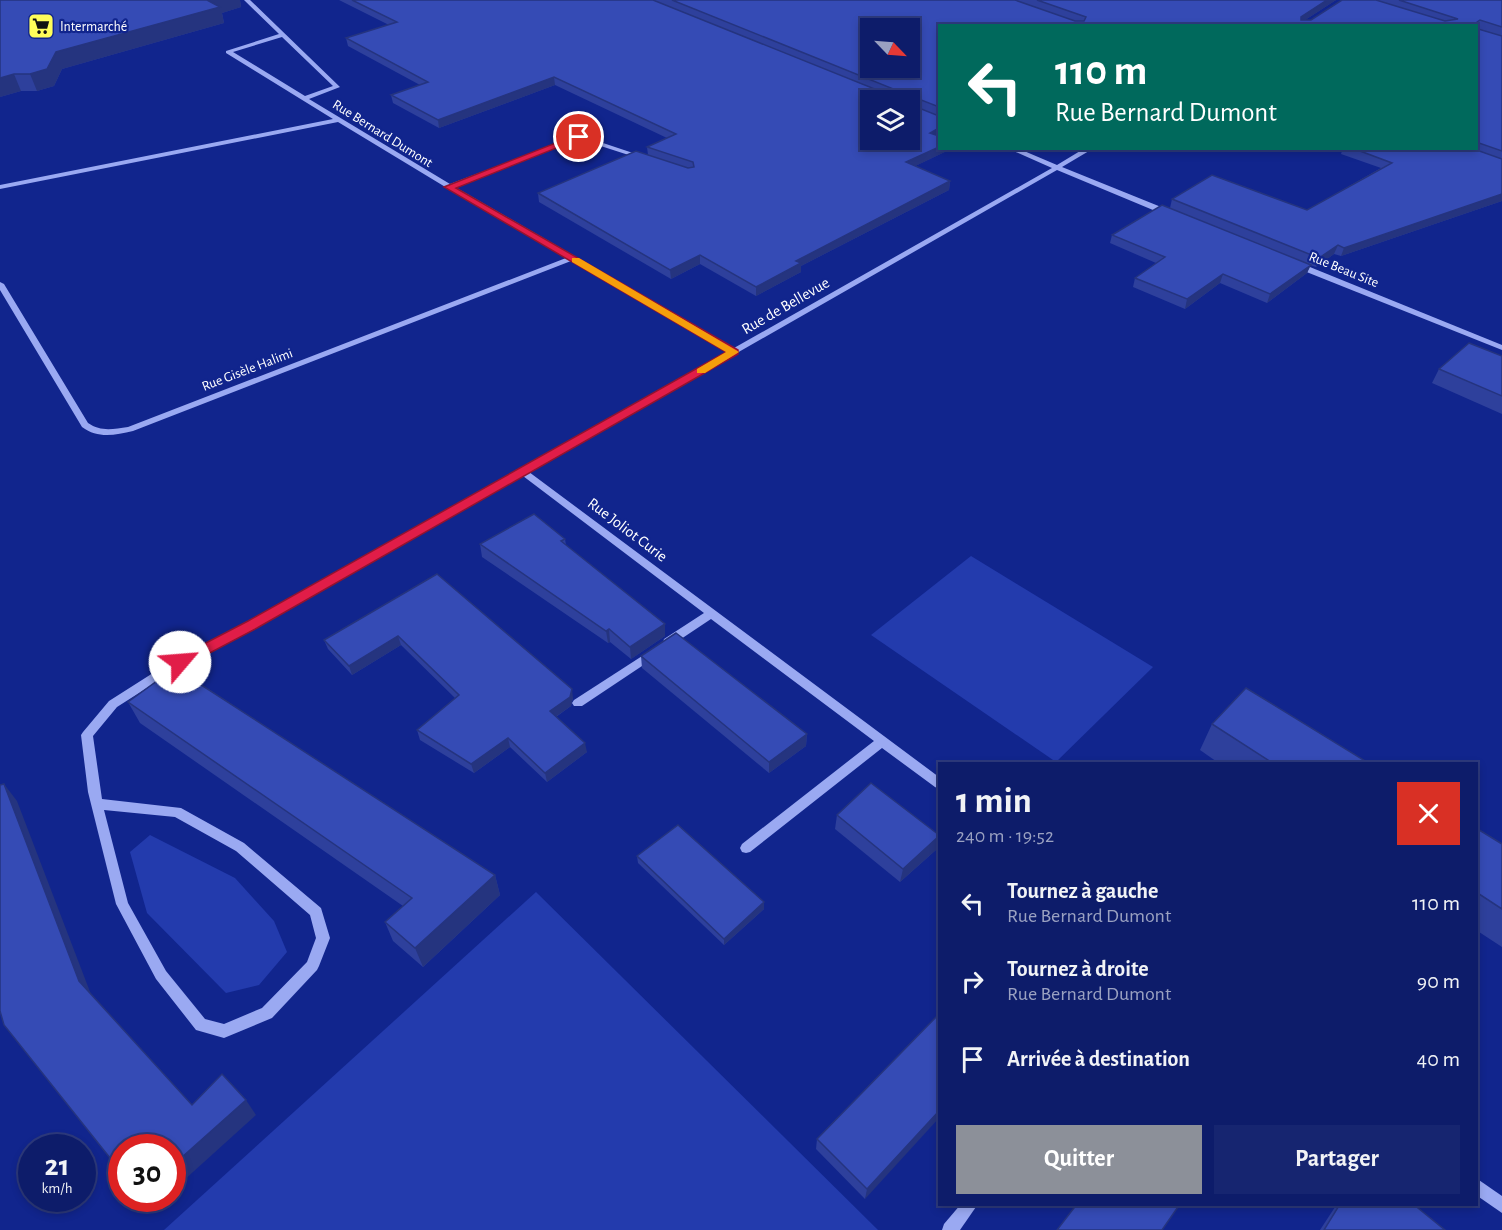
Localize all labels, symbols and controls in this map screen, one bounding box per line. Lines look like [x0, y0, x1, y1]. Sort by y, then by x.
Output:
supermarket icon: Intermarché [26, 11, 56, 41]
north arrow [860, 18, 920, 78]
map controls [860, 18, 920, 150]
place label: Intermarché [60, 20, 127, 34]
icon: left [956, 48, 1034, 126]
text: 110 m [1055, 50, 1147, 92]
button: layers [860, 90, 920, 150]
street label: Rue Bernard Dumont [330, 97, 435, 171]
text: Rue Bernard Dumont [1055, 99, 1277, 126]
pin [553, 111, 604, 162]
icon: arrive [562, 120, 595, 153]
street label: Rue Beau Site [1307, 250, 1380, 290]
street label: Rue de Bellevue [739, 274, 832, 337]
street label: Rue Gisèle Halimi [200, 346, 295, 394]
street label: Rue Joliot Curie [585, 495, 670, 565]
position arrow [148, 630, 212, 694]
button: close [1397, 782, 1460, 845]
text: 1 min [956, 783, 1032, 819]
text: 240 m · 19:52 [956, 826, 1054, 846]
text: Tournez à gauche [1007, 880, 1158, 902]
icon: left [956, 887, 989, 920]
text: 110 m [1412, 892, 1460, 914]
text: Rue Bernard Dumont [1007, 906, 1171, 926]
text: Tournez à droite [1007, 958, 1149, 980]
icon: right [956, 965, 989, 998]
text: 90 m [1417, 970, 1460, 992]
text: Rue Bernard Dumont [1007, 984, 1171, 1004]
icon: arrive [956, 1043, 989, 1076]
text: Arrivée à destination [1007, 1048, 1190, 1070]
text: 40 m [1417, 1048, 1460, 1070]
button: Quitter [956, 1125, 1202, 1194]
button: Partager [1214, 1125, 1460, 1194]
speed limit sign: 30 [108, 1134, 186, 1212]
text: 21 [45, 1151, 69, 1181]
text: km/h [42, 1181, 72, 1196]

